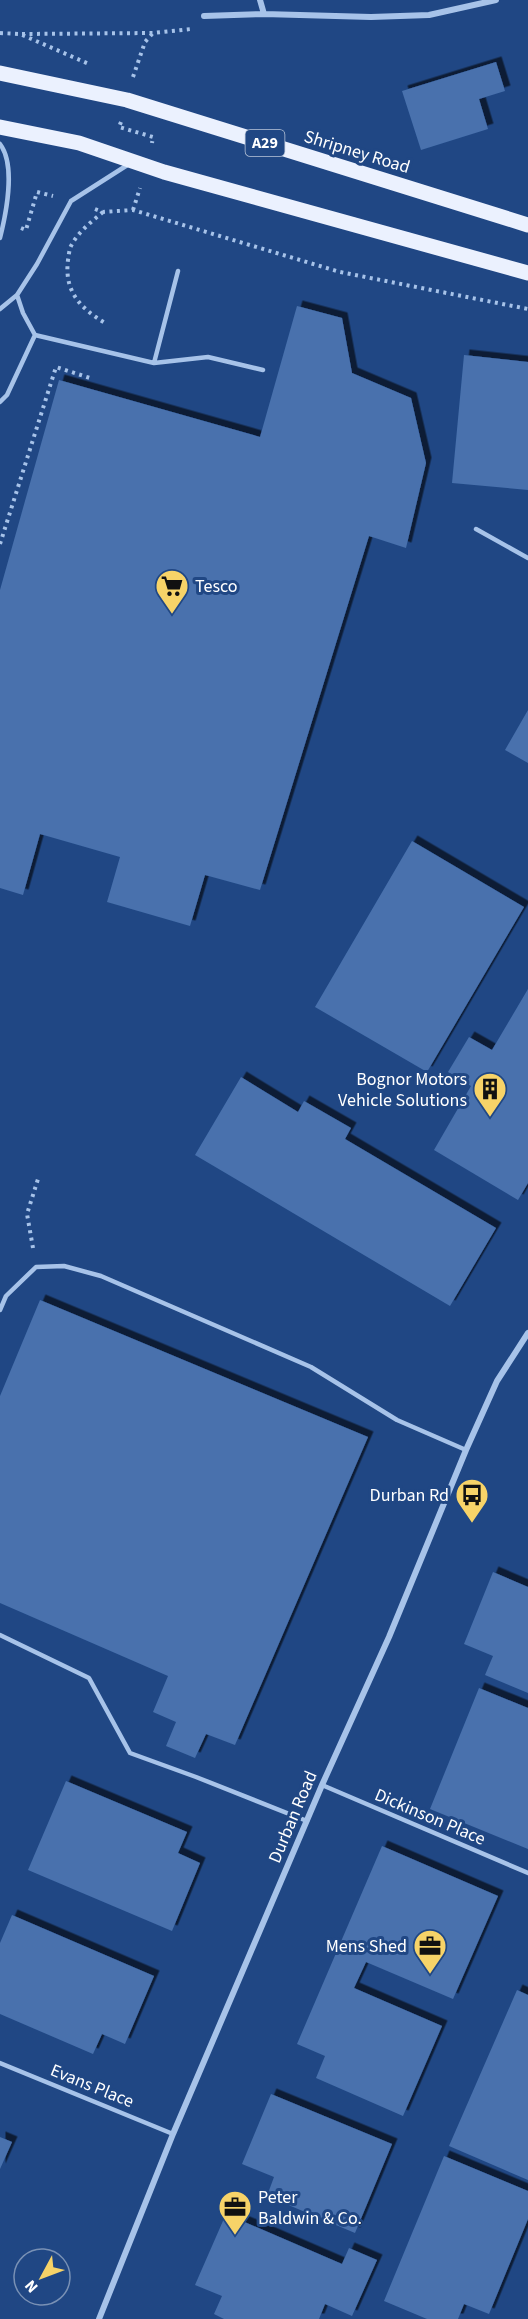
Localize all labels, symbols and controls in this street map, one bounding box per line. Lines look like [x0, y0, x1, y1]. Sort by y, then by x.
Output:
street label: Shripney Road [301, 124, 413, 180]
road number: A29 [246, 130, 284, 156]
supermarket icon: Tesco [154, 568, 190, 615]
place label: Tesco [195, 574, 238, 599]
place label: Bognor Motors Vehicle Solutions [338, 1067, 467, 1113]
building icon: Bognor Motors Vehicle Solutions [472, 1071, 508, 1118]
bus stop icon: Durban Rd [454, 1477, 490, 1524]
place label: Durban Rd [370, 1483, 449, 1508]
street label: Durban Road [262, 1767, 324, 1867]
street label: Dickinson Place [371, 1782, 489, 1852]
office icon: Mens Shed [412, 1928, 448, 1975]
place label: Mens Shed [326, 1934, 407, 1959]
street label: Evans Place [47, 2058, 138, 2114]
place label: Peter Baldwin & Co. [258, 2185, 362, 2231]
office icon: Peter Baldwin & Co. [217, 2189, 253, 2236]
north arrow [12, 2247, 72, 2307]
text: N [20, 2275, 43, 2297]

